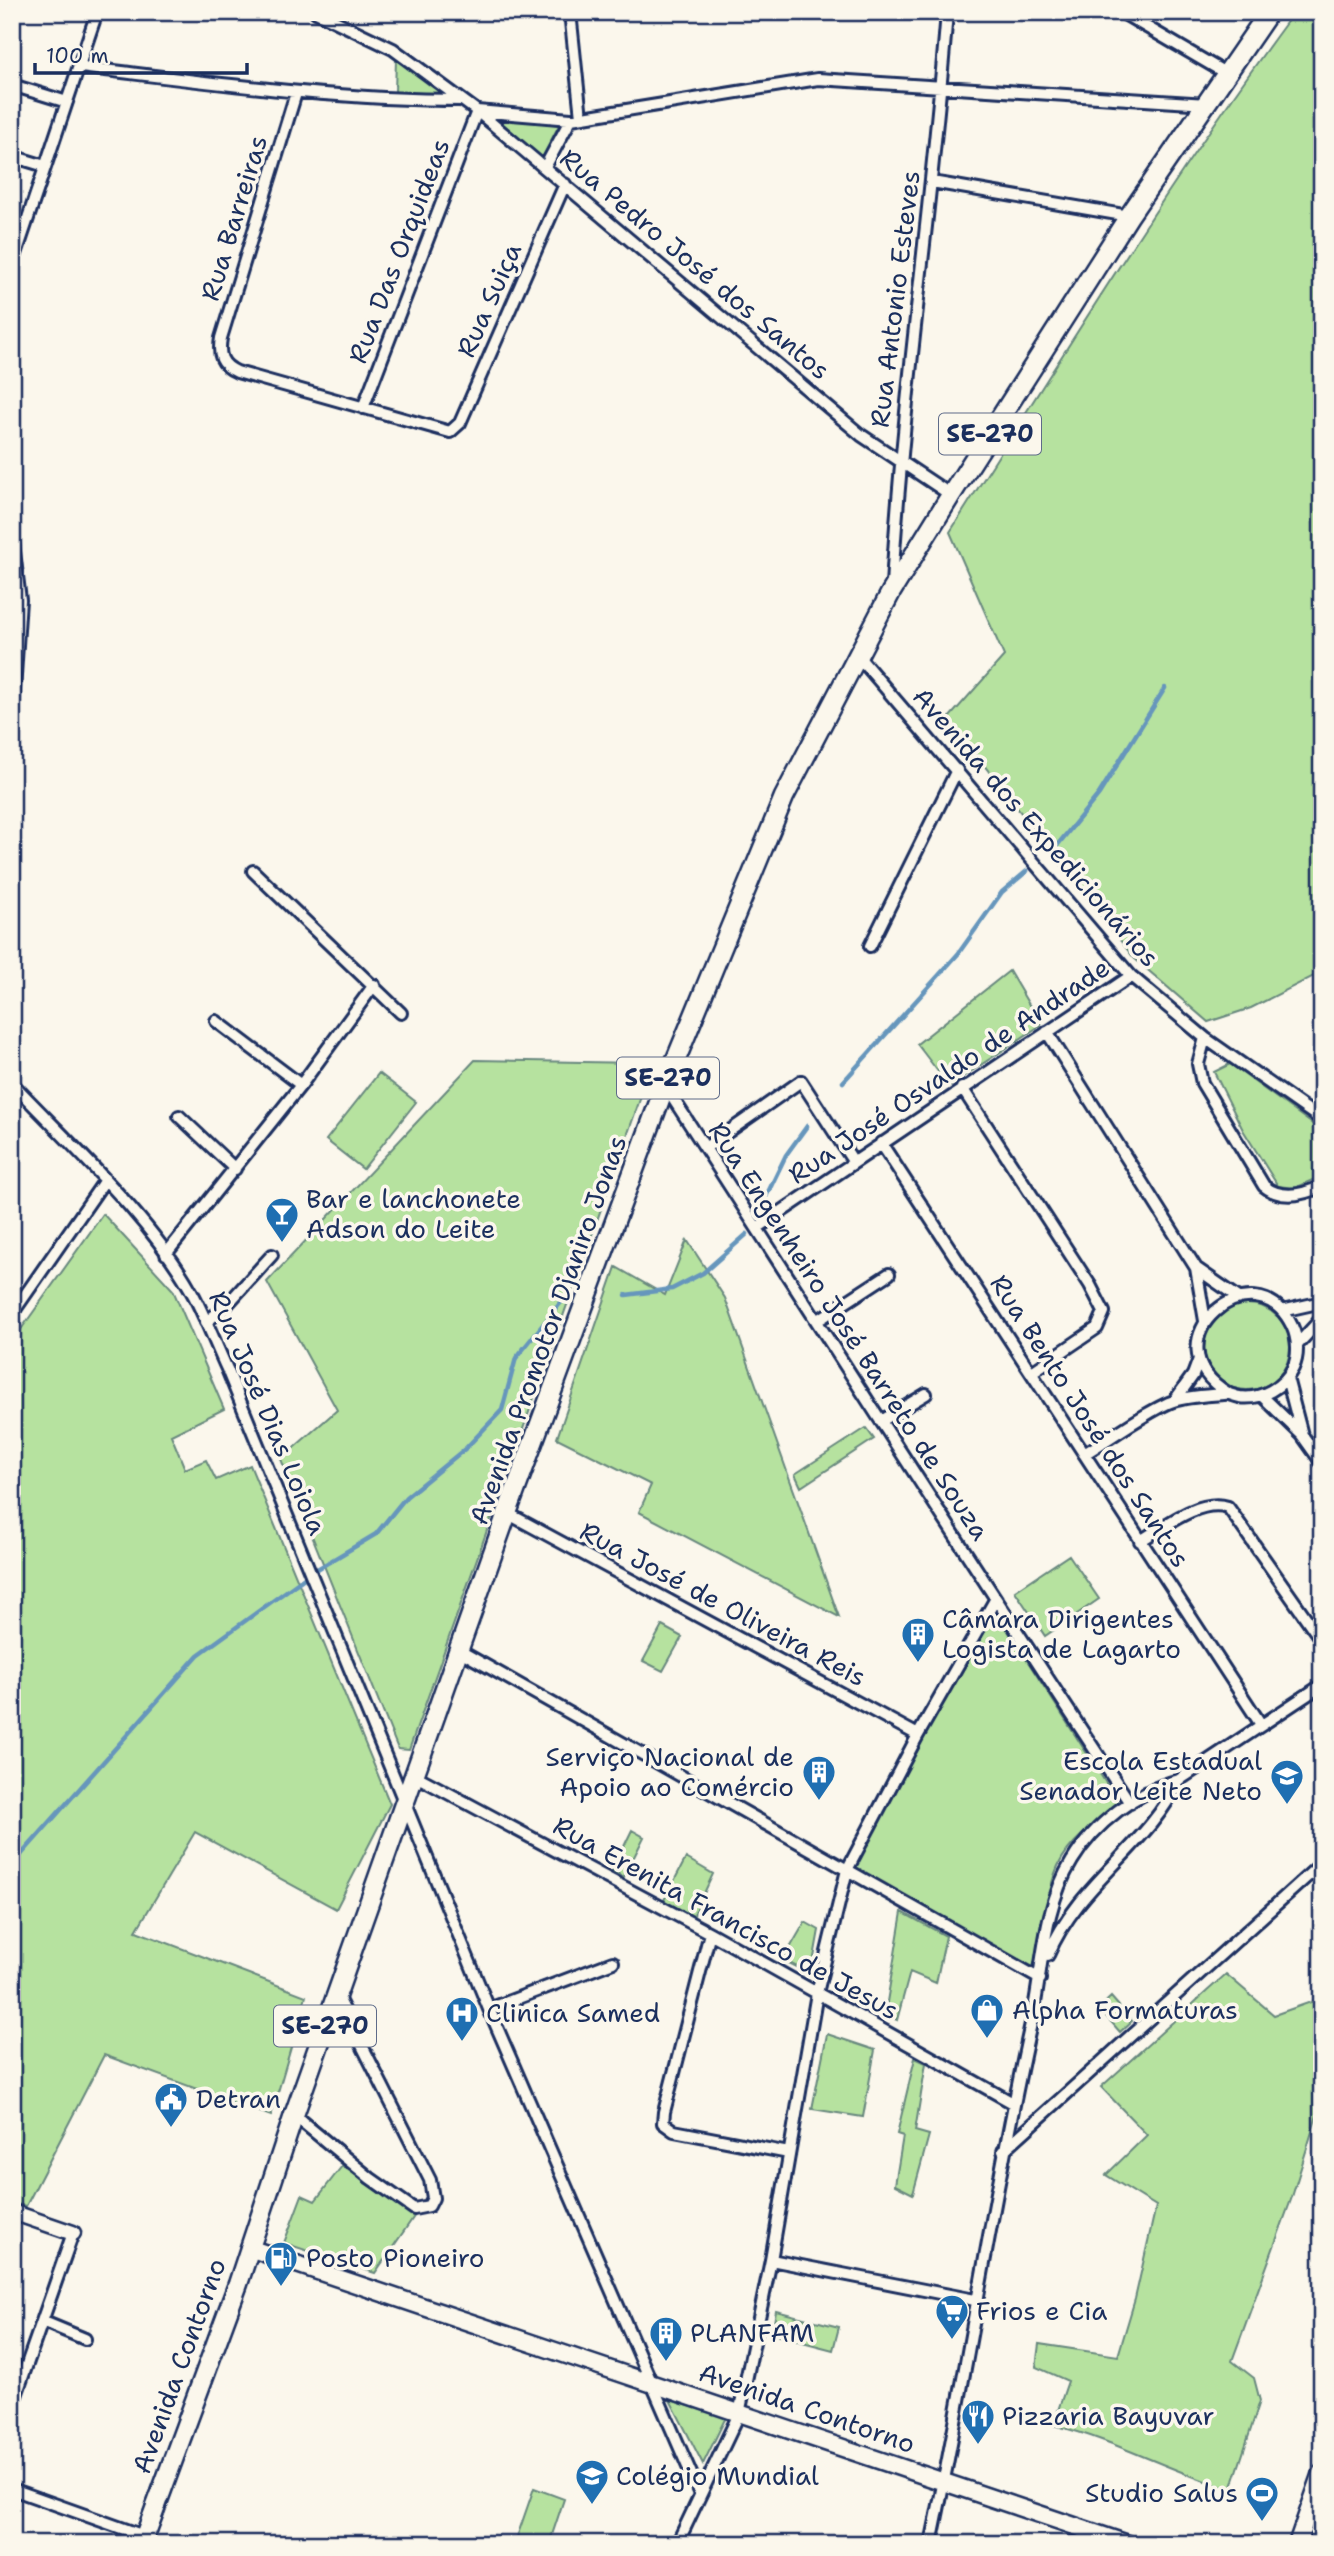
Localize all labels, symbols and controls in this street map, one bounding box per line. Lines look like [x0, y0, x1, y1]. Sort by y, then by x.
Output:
scale bar [35, 32, 247, 76]
text: 100 m [46, 42, 109, 70]
street label: Rua Barreiras [192, 131, 275, 305]
street label: Rua Das Orquideas [340, 134, 457, 368]
street label: Rua Pedro José dos Santos [553, 140, 838, 387]
street label: Rua Antonio Esteves [861, 168, 928, 429]
street label: Rua Suiça [448, 237, 529, 362]
road number: SE-270 [939, 414, 1041, 454]
street label: Avenida dos Expedicionários [905, 679, 1168, 974]
street label: Rua José Osvaldo de Andrade [781, 950, 1116, 1191]
road number: SE-270 [617, 1058, 719, 1098]
street label: Rua Engenheiro José Barreto de Souza [701, 1115, 998, 1547]
street label: Avenida Promotor Djaniro Jonas [461, 1130, 634, 1529]
place label: Bar e lanchonete Adson do Leite [306, 1181, 521, 1246]
bar icon: Bar e lanchonete Adson do Leite [263, 1195, 301, 1244]
street label: Rua Bento José dos Santos [982, 1268, 1198, 1574]
street label: Rua José Dias Loiola [201, 1286, 336, 1540]
street label: Rua José de Oliveira Reis [574, 1513, 872, 1694]
place label: Câmara Dirigentes Logista de Lagarto [942, 1601, 1181, 1666]
building icon: Câmara Dirigentes Logista de Lagarto [899, 1615, 937, 1664]
place label: Serviço Nacional de Apoio ao Comércio [545, 1739, 794, 1804]
place label: Escola Estadual Senador Leite Neto [1019, 1743, 1262, 1808]
building icon: Serviço Nacional de Apoio ao Comércio [800, 1753, 838, 1802]
school or university icon: Escola Estadual Senador Leite Neto [1268, 1757, 1306, 1806]
street label: Rua Erenita Francisco de Jesus [547, 1808, 905, 2028]
shop icon: Alpha Formaturas [968, 1991, 1006, 2040]
place label: Alpha Formaturas [1012, 1992, 1238, 2027]
hospital icon: Clinica Samed [443, 1994, 481, 2043]
place label: Clinica Samed [486, 1995, 660, 2030]
road number: SE-270 [274, 2006, 376, 2047]
public building icon: Detran [152, 2080, 190, 2129]
place label: Detran [196, 2081, 281, 2116]
fuel station icon: Posto Pioneiro [262, 2239, 300, 2288]
place label: Posto Pioneiro [306, 2240, 484, 2275]
street label: Avenida Contorno [123, 2254, 234, 2478]
supermarket icon: Frios e Cia [933, 2292, 971, 2341]
place label: Frios e Cia [976, 2293, 1107, 2328]
building icon: PLANFAM [647, 2314, 685, 2363]
place label: PLANFAM [690, 2315, 814, 2350]
street label: Avenida Contorno [694, 2354, 920, 2461]
restaurant icon: Pizzaria Bayuvar [959, 2397, 997, 2446]
place label: Pizzaria Bayuvar [1002, 2398, 1215, 2433]
school or university icon: Colégio Mundial [573, 2457, 611, 2506]
place label: Colégio Mundial [616, 2458, 819, 2493]
sports icon: Studio Salus [1243, 2474, 1281, 2523]
place label: Studio Salus [1085, 2475, 1238, 2510]

